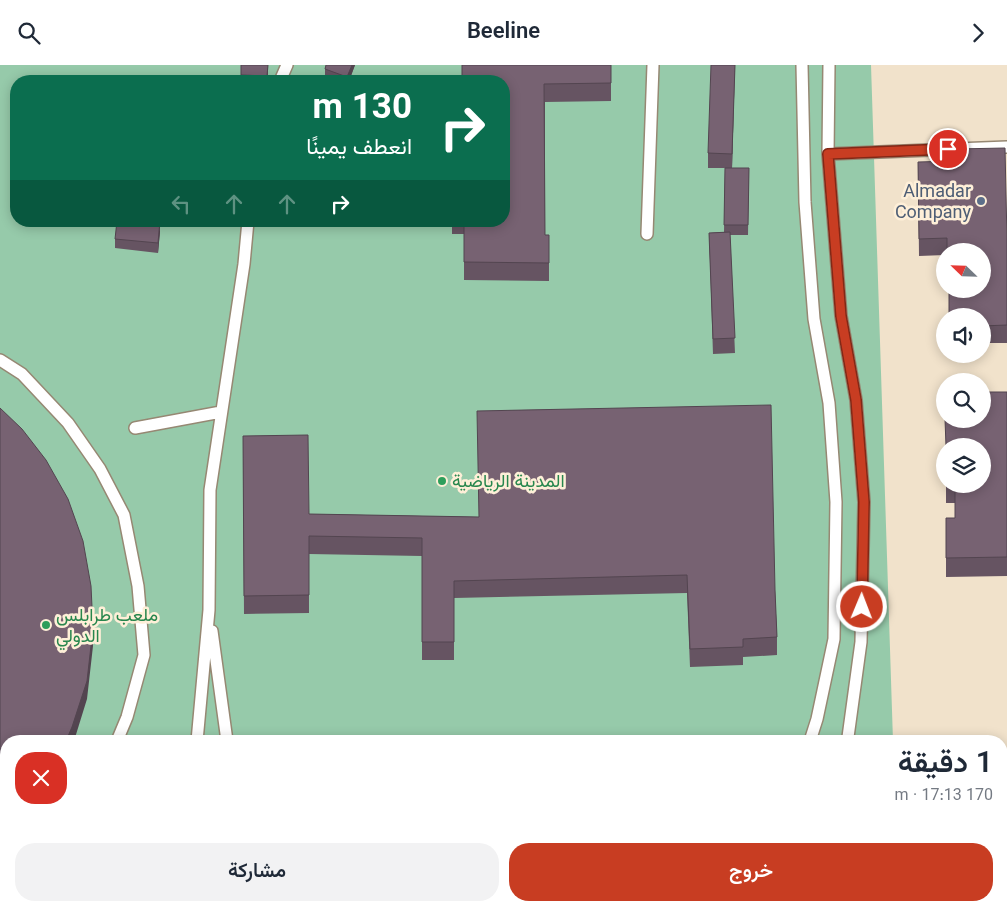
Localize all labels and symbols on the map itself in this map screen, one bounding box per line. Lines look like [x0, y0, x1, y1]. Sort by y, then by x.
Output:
pin [927, 128, 969, 170]
place label: Almadar Company [895, 179, 971, 228]
marker: Almadar Company [975, 195, 987, 207]
north arrow [936, 243, 991, 297]
place label: المدينة الرياضية [452, 469, 565, 497]
marker: المدينة الرياضية [436, 475, 448, 487]
position arrow [835, 580, 887, 632]
place label: ملعب طرابلس الدولي [56, 603, 158, 652]
marker: ملعب طرابلس الدولي [40, 619, 52, 631]

